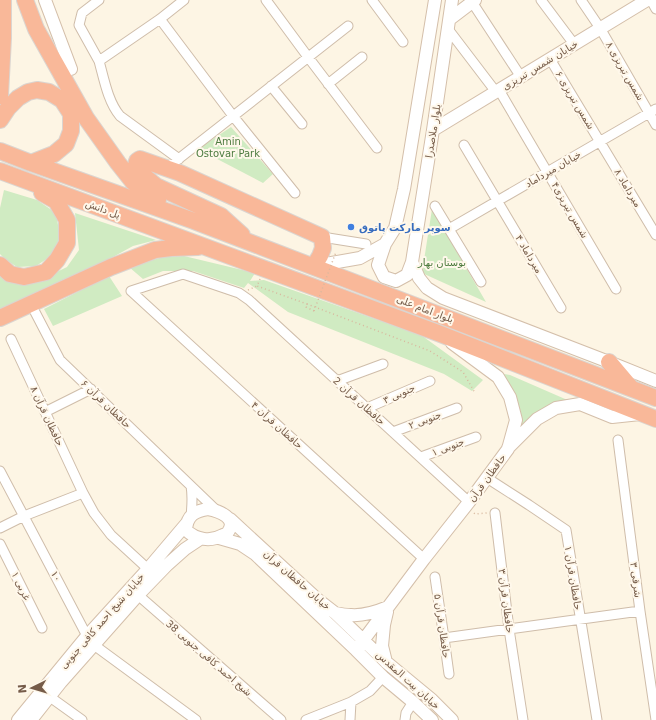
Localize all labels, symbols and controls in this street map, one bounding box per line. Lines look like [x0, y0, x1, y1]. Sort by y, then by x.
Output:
street label: خیابان شمس تبریزی [500, 38, 580, 92]
street label: شمس تبریزی ۸ [604, 40, 646, 102]
street label: شمس تبریزی ۶ [553, 69, 597, 131]
street label: بلوار ملاصدرا [423, 103, 443, 159]
park label: Amin Ostovar Park [196, 136, 260, 159]
street label: خیابان میرداماد [523, 149, 583, 189]
street label: میرداماد ۸ [612, 167, 644, 209]
street label: شمس تیریزی۴ [550, 180, 590, 240]
street label: پل دانش [84, 198, 122, 221]
marker: سوپر مارکت پاتوق [346, 222, 356, 232]
place label: سوپر مارکت پاتوق [359, 222, 451, 234]
street label: میرداماد ۴ [513, 233, 545, 275]
park label: بوستان بهار [417, 257, 466, 269]
street label: بلوار امام علی [395, 293, 455, 325]
street label: حافظان قرآن 2 [331, 374, 388, 427]
street label: حافظان قرآن ۶ [79, 377, 134, 430]
street label: جنوبی ۳ [381, 382, 417, 406]
street label: حافظان قرآن ۸ [28, 384, 67, 448]
street label: حافظان قرآن ۴ [249, 399, 305, 451]
street label: جنوبی ۲ [407, 409, 443, 431]
street label: جنوبی ۱ [430, 436, 466, 458]
street label: حافظان قرآن [465, 451, 508, 504]
street label: حافظان قرآن ۱ [563, 545, 584, 611]
street label: خیابان حافظان قرآن [261, 547, 333, 612]
street label: ۳ شرقی [628, 562, 644, 598]
street label: حافظان قرآن ۳ [497, 568, 516, 634]
street label: ۱۰ [49, 569, 63, 583]
street label: ۱ غربی [9, 570, 33, 602]
street label: خیابان شیخ احمد کافی جنوبی [58, 571, 147, 671]
street label: حافظان قرآن ۵ [432, 593, 453, 659]
street label: شیخ احمد کافی جنوبی 38 [163, 618, 254, 699]
street label: خیابان بیت المقدس [374, 649, 442, 711]
north arrow [12, 668, 52, 708]
text: N [16, 684, 29, 694]

